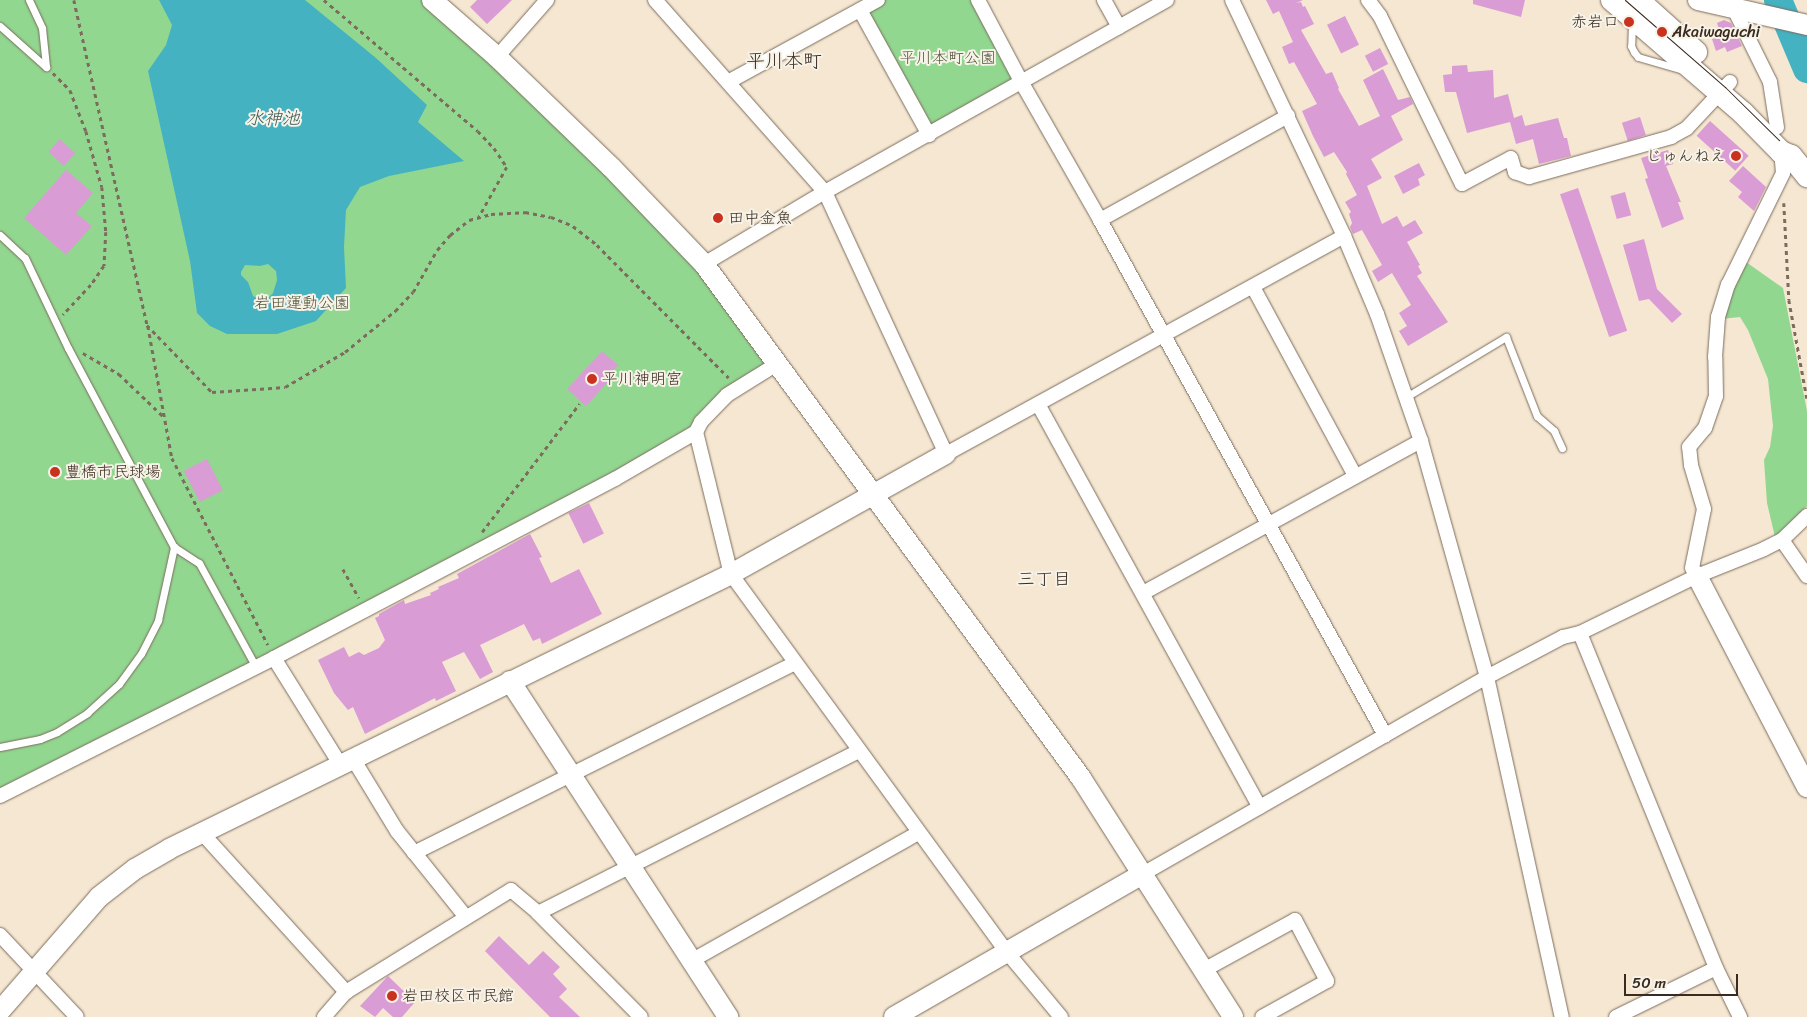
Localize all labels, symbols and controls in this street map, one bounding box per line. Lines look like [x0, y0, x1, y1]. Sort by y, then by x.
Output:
place label: 赤岩口 [1571, 12, 1619, 32]
marker: 赤岩口 [1623, 16, 1635, 28]
place label: Akaiwaguchi [1672, 22, 1760, 42]
marker: Akaiwaguchi [1656, 26, 1668, 38]
park label: 平川本町公園 [900, 48, 996, 68]
district label: 平川本町 [746, 50, 822, 72]
water label: 水神池 [246, 107, 300, 129]
place label: じゅんねえ [1646, 146, 1726, 166]
marker: じゅんねえ [1730, 150, 1742, 162]
place label: 田中金魚 [728, 208, 792, 228]
marker: 田中金魚 [712, 212, 724, 224]
park label: 岩田運動公園 [254, 293, 350, 313]
place label: 平川神明宮 [602, 369, 682, 389]
marker: 平川神明宮 [586, 373, 598, 385]
place label: 豊橋市民球場 [65, 462, 161, 482]
marker: 豊橋市民球場 [49, 466, 61, 478]
district label: 三丁目 [1017, 568, 1071, 590]
scale bar [1627, 964, 1741, 996]
text: 50 m [1632, 970, 1666, 996]
place label: 岩田校区市民館 [402, 986, 514, 1006]
marker: 岩田校区市民館 [386, 990, 398, 1002]

